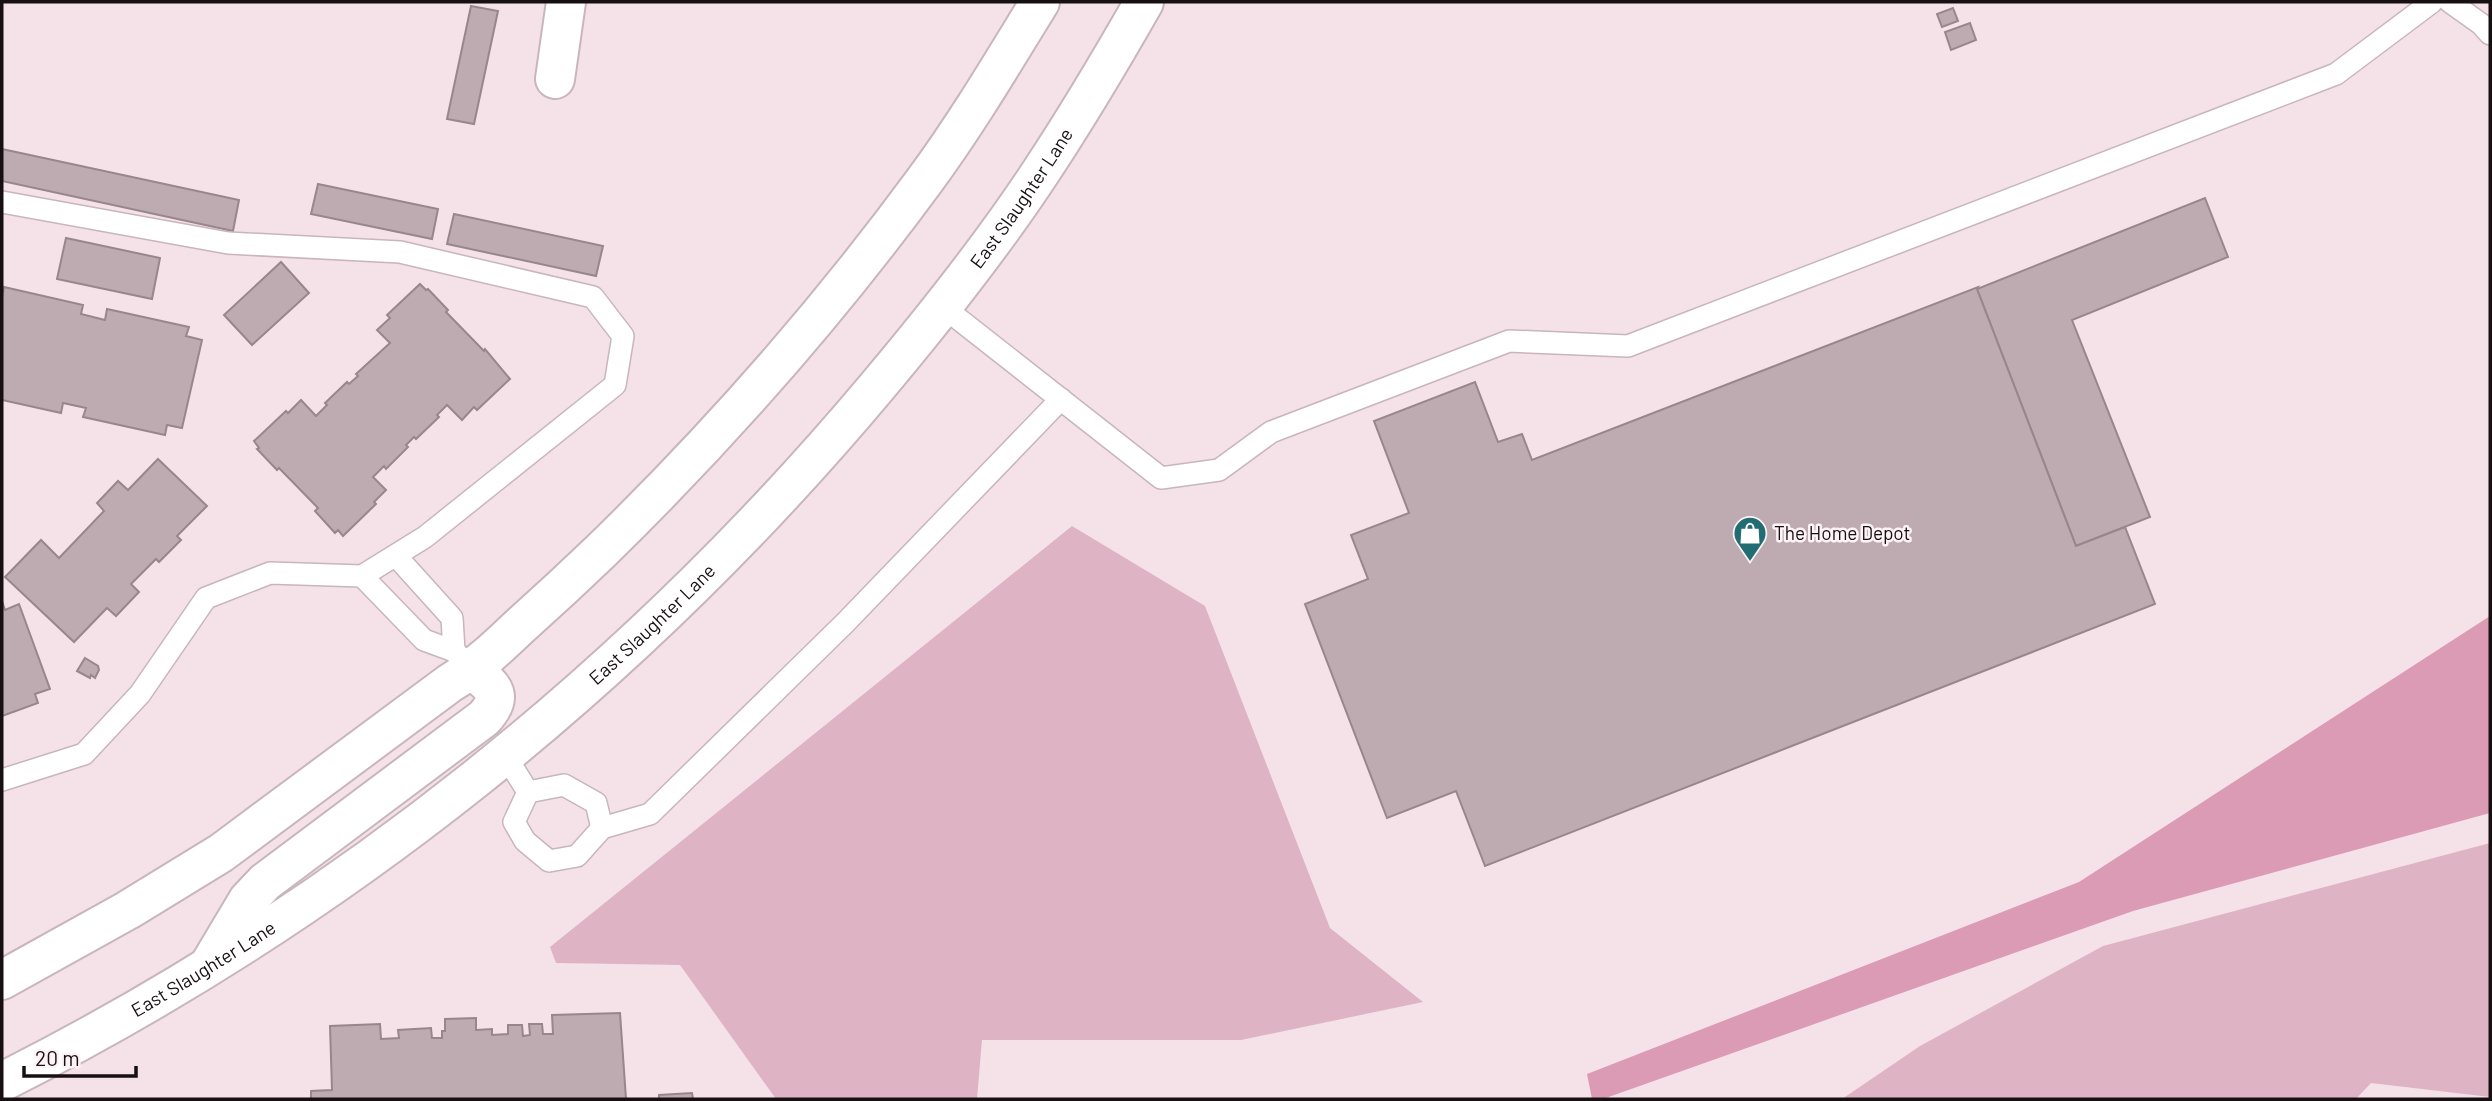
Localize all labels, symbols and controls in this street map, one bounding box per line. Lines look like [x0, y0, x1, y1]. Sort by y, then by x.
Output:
street label: East Slaughter Lane [965, 123, 1077, 272]
shop icon: The Home Depot [1731, 514, 1769, 563]
place label: The Home Depot [1774, 521, 1911, 544]
street label: East Slaughter Lane [584, 559, 720, 689]
street label: East Slaughter Lane [127, 915, 279, 1021]
scale bar [24, 1034, 136, 1078]
text: 20 m [35, 1045, 80, 1070]

